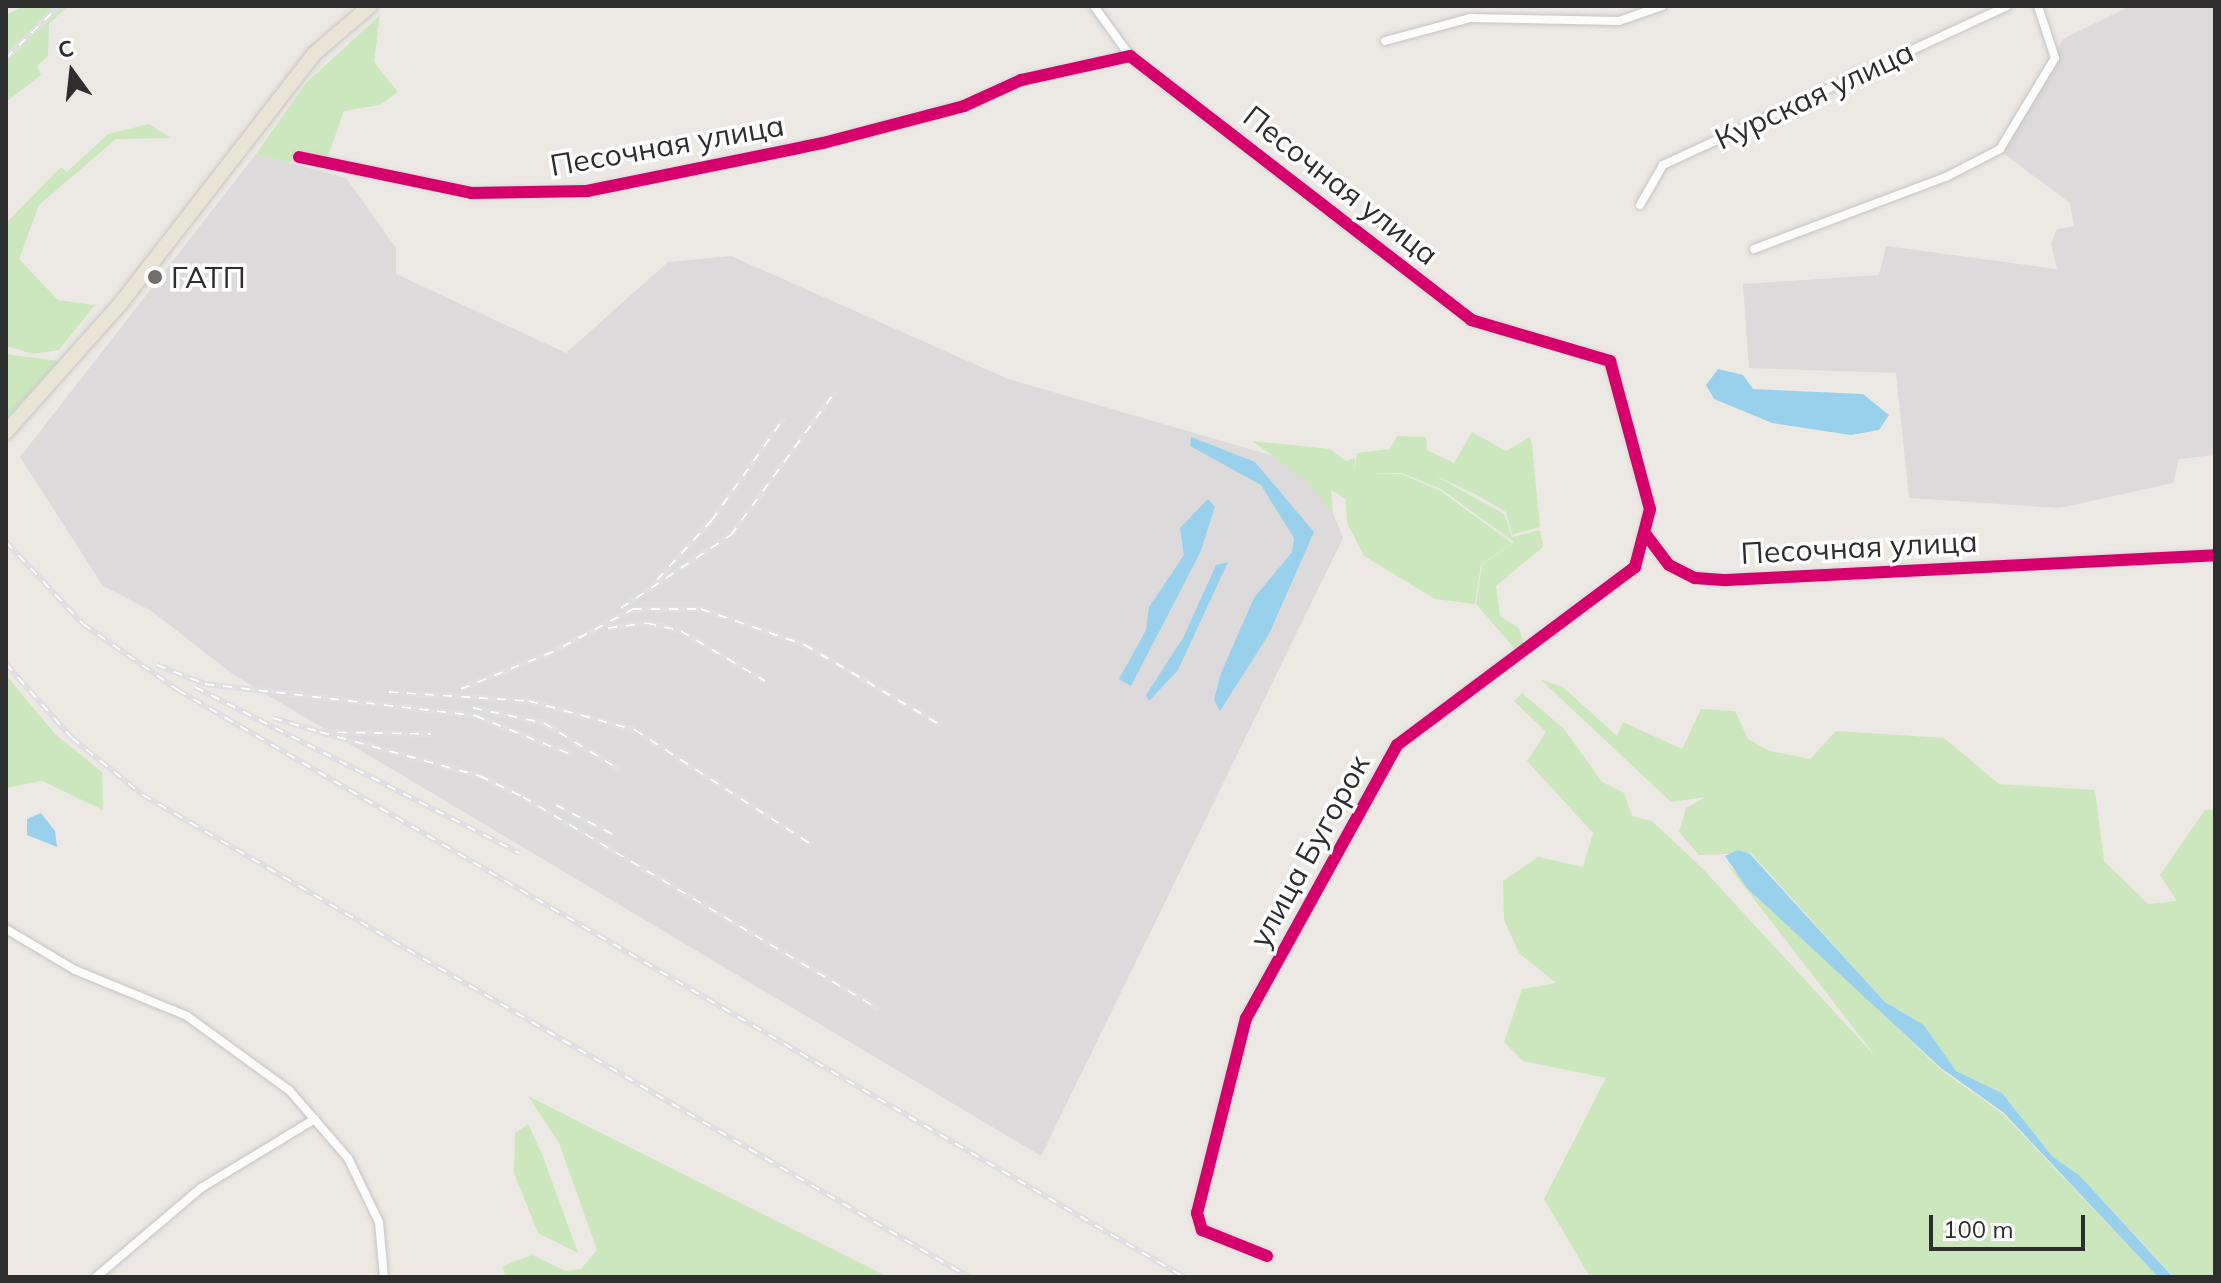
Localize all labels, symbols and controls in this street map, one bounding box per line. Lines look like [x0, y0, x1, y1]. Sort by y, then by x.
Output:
north arrow [32, 32, 112, 112]
text: С [55, 33, 77, 64]
street label: Курская улица [1709, 33, 1919, 157]
street label: Песочная улица [1237, 98, 1445, 272]
street label: Песочная улица [547, 107, 787, 183]
place label: ГАТП [171, 259, 246, 295]
marker: ГАТП [146, 268, 164, 286]
street label: Песочная улица [1740, 523, 1978, 571]
street label: улица Бугорок [1241, 748, 1377, 954]
scale bar [1933, 1199, 2089, 1249]
text: 100 m [1943, 1214, 2014, 1244]

